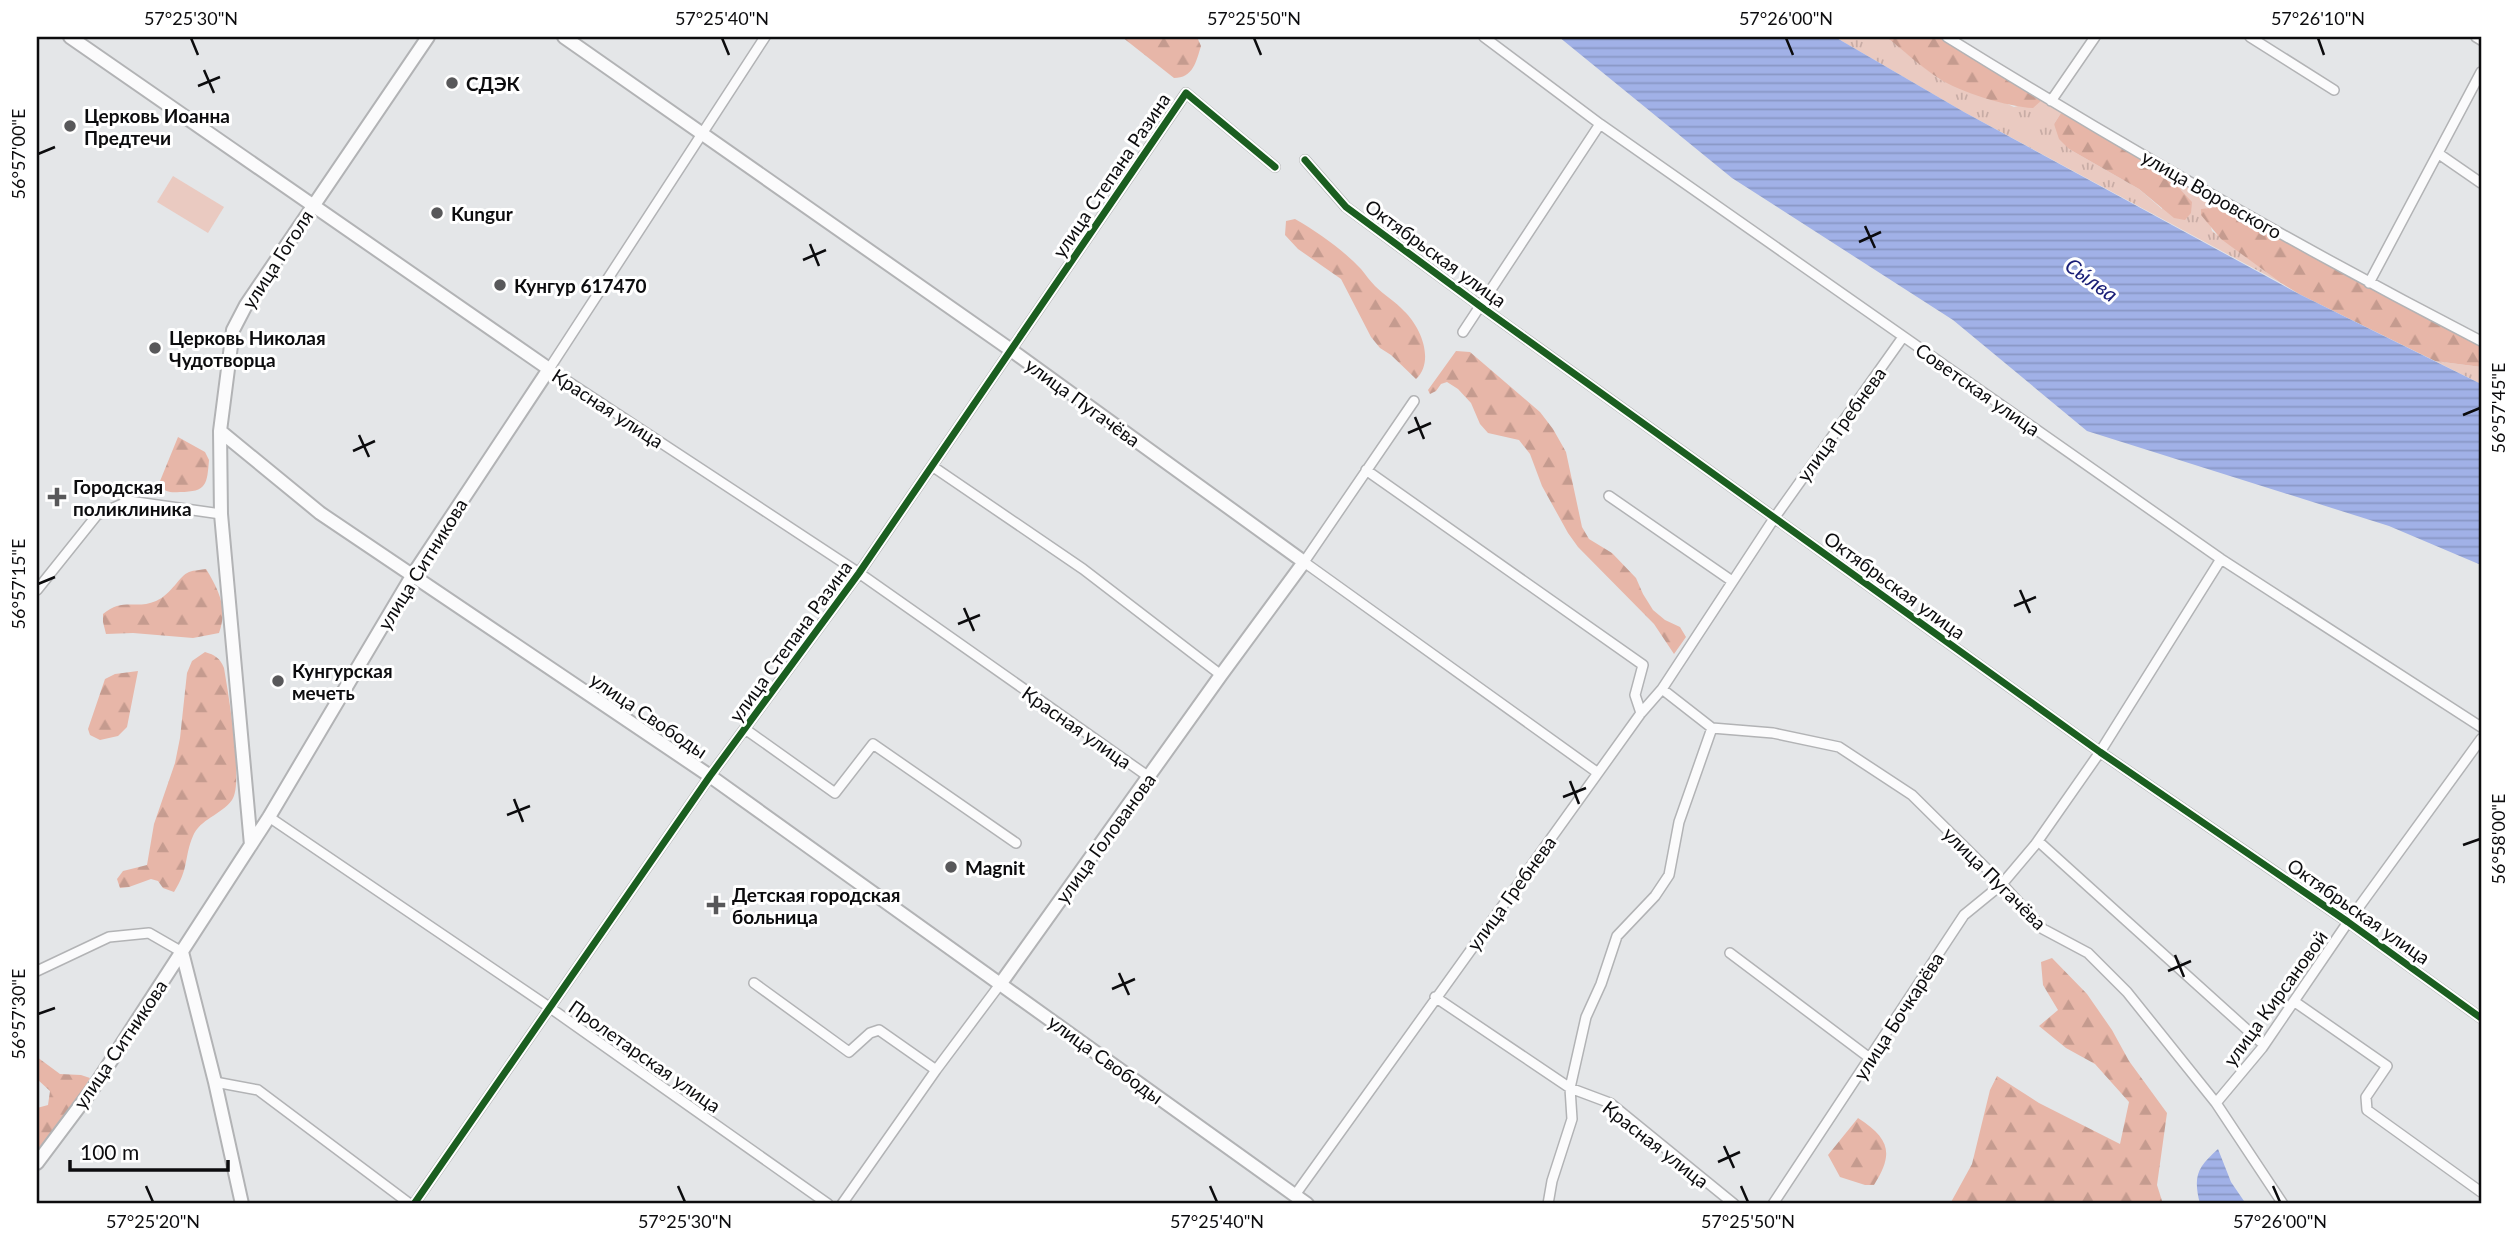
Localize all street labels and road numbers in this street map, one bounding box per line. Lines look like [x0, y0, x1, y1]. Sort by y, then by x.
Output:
street label: улица Степана Разина [1047, 88, 1175, 262]
street label: улица Воровского [2138, 145, 2286, 243]
street label: Октябрьская улица [1361, 194, 1511, 312]
street label: улица Гоголя [237, 205, 317, 313]
street label: Советская улица [1911, 338, 2045, 440]
street label: улица Пугачёва [1021, 353, 1145, 451]
street label: улица Гребнева [1792, 362, 1890, 486]
street label: Красная улица [548, 363, 668, 453]
street label: улица Ситникова [372, 494, 472, 634]
street label: Октябрьская улица [1820, 526, 1970, 644]
street label: улица Степана Разина [724, 556, 856, 726]
street label: улица Свободы [586, 667, 712, 763]
street label: Красная улица [1018, 681, 1136, 773]
street label: улица Голованова [1050, 768, 1160, 908]
street label: улица Пугачёва [1939, 822, 2051, 934]
street label: улица Гребнева [1462, 831, 1560, 955]
street label: Октябрьская улица [2283, 853, 2435, 969]
street label: улица Кирсановой [2218, 926, 2332, 1070]
street label: улица Бочкарёва [1848, 948, 1948, 1084]
street label: улица Ситникова [68, 975, 172, 1113]
street label: Пролетарская улица [565, 995, 725, 1117]
street label: улица Свободы [1044, 1010, 1168, 1108]
street label: Красная улица [1598, 1096, 1714, 1192]

